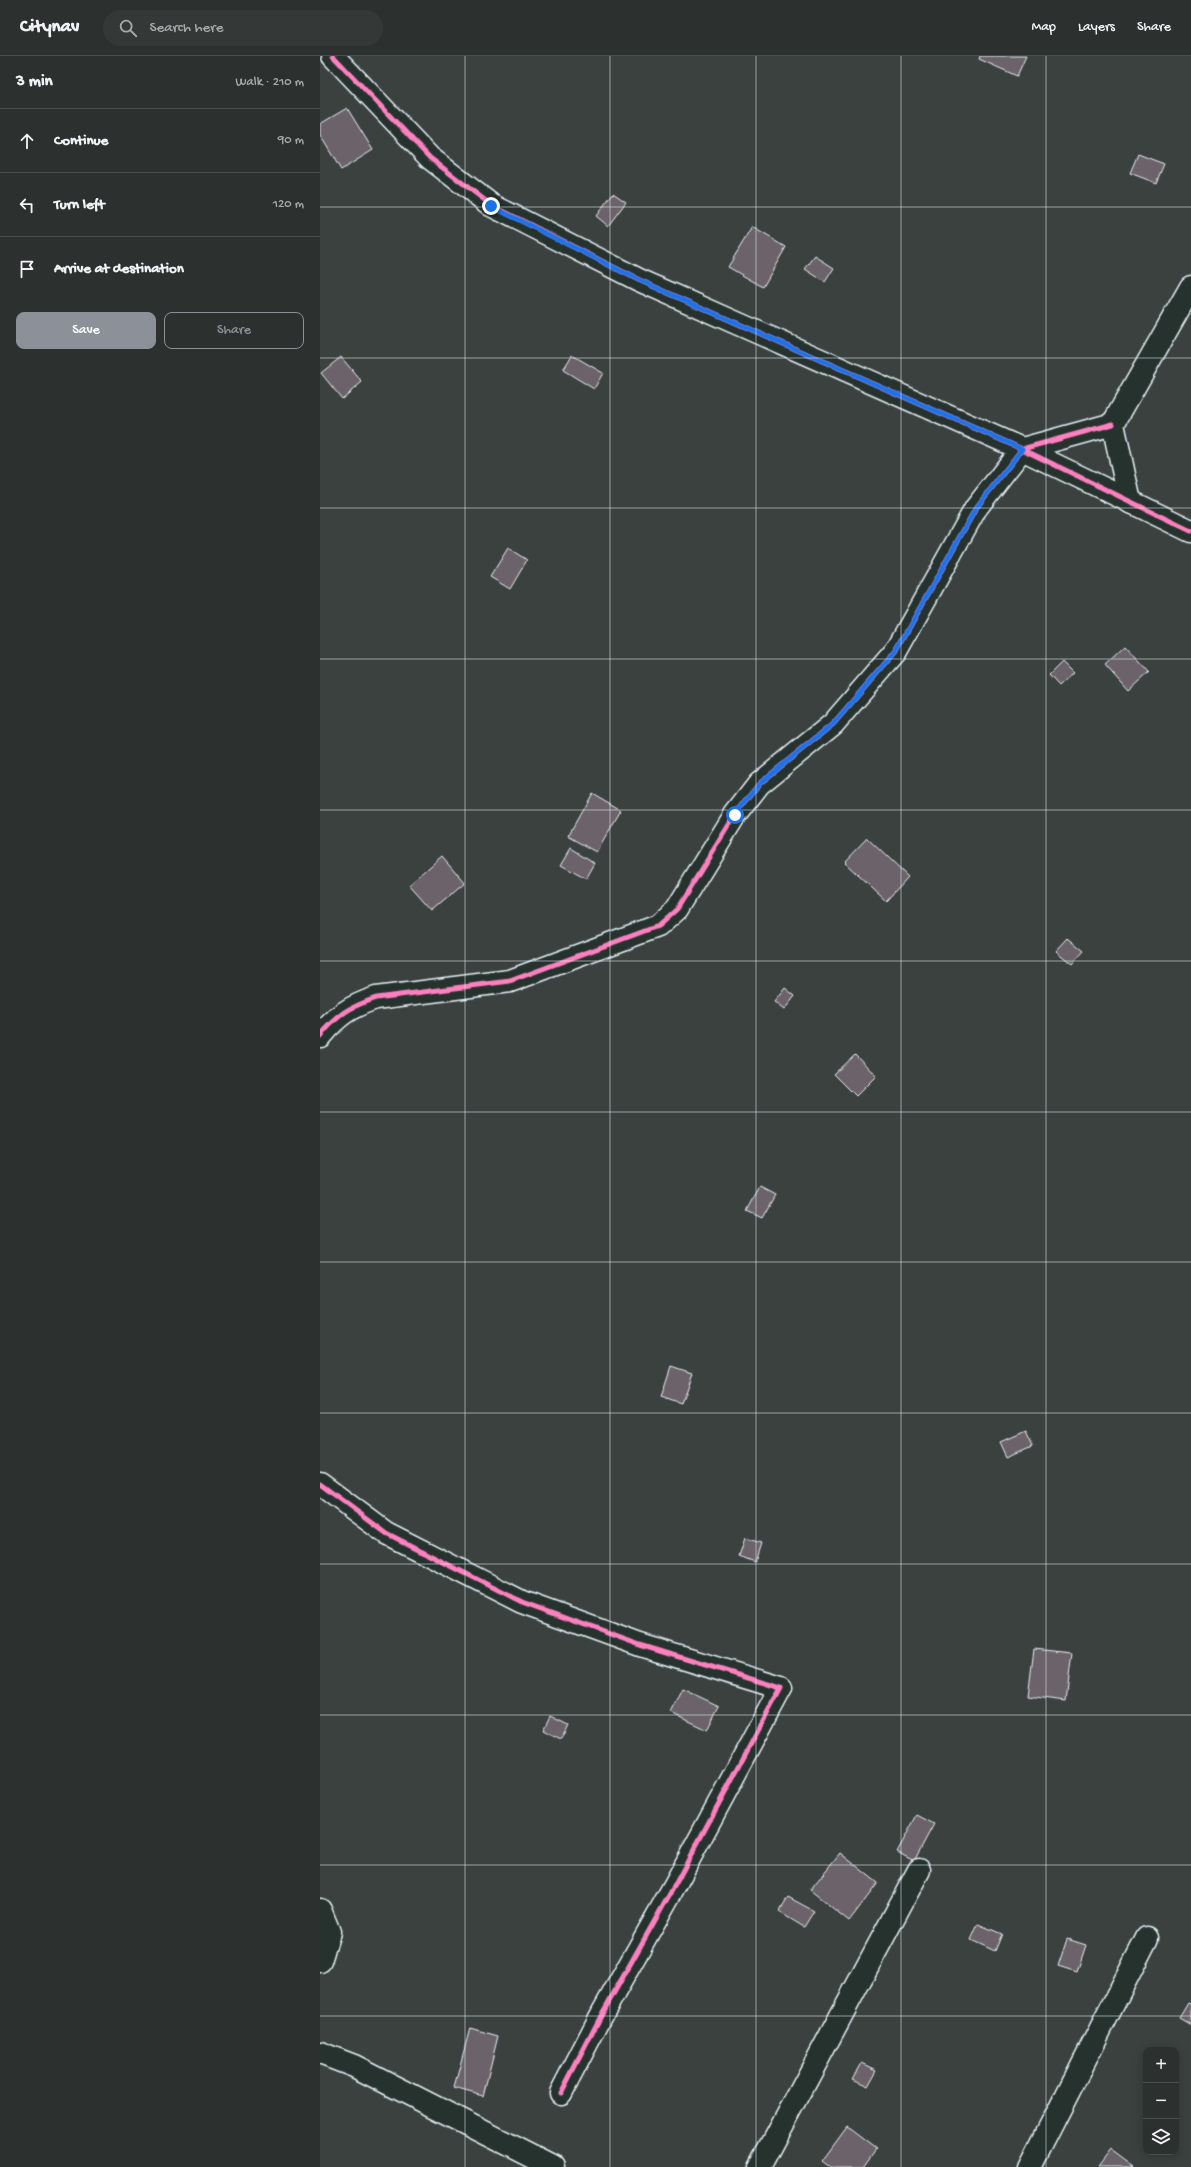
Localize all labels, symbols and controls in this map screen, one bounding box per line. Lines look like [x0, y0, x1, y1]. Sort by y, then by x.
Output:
search box [103, 10, 383, 46]
text: Citynav [20, 16, 79, 39]
icon: search [117, 17, 139, 39]
text: Search here [149, 19, 223, 37]
text: Map [1032, 19, 1056, 36]
text: Layers [1078, 19, 1115, 36]
text: Share [1137, 19, 1171, 36]
text: 3 min [16, 72, 53, 92]
text: Walk · 210 m [236, 75, 304, 90]
icon: ahead [16, 130, 38, 152]
text: Continue [54, 132, 108, 150]
text: 90 m [278, 133, 304, 148]
icon: left [16, 194, 38, 216]
text: Turn left [54, 196, 105, 214]
text: 120 m [273, 197, 304, 212]
route end [482, 197, 500, 215]
icon: arrive [16, 258, 38, 280]
text: Arrive at destination [54, 260, 184, 278]
button: Save [16, 312, 156, 349]
button: Share [164, 312, 304, 349]
route start [726, 806, 744, 824]
map controls [1143, 2047, 1179, 2155]
button: + [1143, 2047, 1179, 2083]
button: − [1143, 2083, 1179, 2119]
button: layers [1143, 2119, 1179, 2155]

